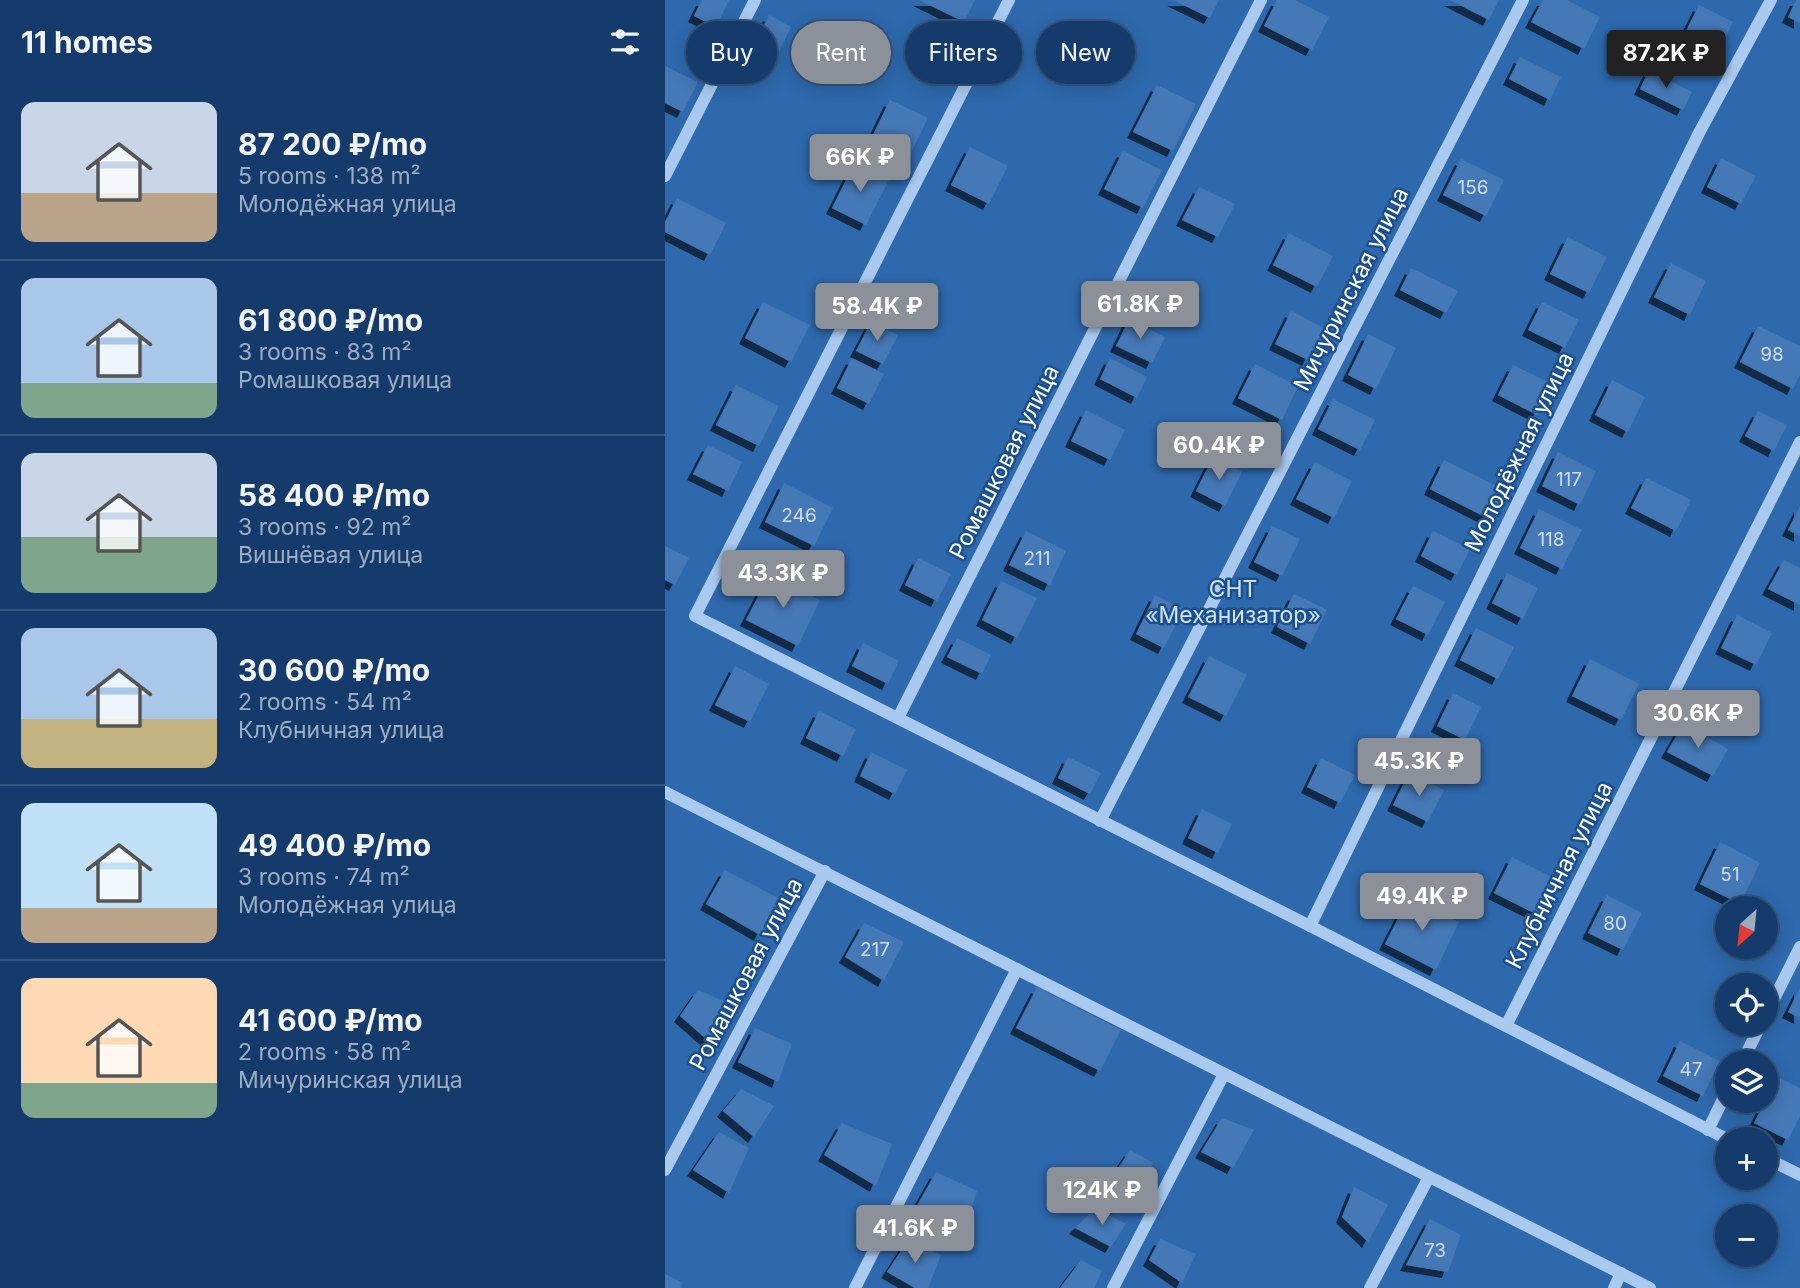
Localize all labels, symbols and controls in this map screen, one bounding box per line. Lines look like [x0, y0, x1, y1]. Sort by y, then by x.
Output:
chip: Buy [686, 21, 777, 84]
chip: Rent [791, 21, 891, 84]
chip: Filters [905, 21, 1022, 84]
chip: New [1036, 21, 1135, 84]
icon: filters [606, 23, 644, 61]
text: 11 homes [21, 24, 153, 60]
pin: 87.2K ₽ [1601, 31, 1731, 90]
text: 87.2K ₽ [1623, 39, 1709, 67]
text: 87 200 ₽/mo [238, 126, 427, 162]
icon: home [77, 130, 161, 214]
pin: 66K ₽ [811, 134, 909, 194]
text: 66K ₽ [826, 143, 894, 171]
text: 5 rooms · 138 m² [238, 162, 421, 190]
house number: 156 [1457, 176, 1489, 199]
street label: Мичуринская улица [1288, 183, 1414, 395]
text: Молодёжная улица [238, 190, 457, 218]
pin: 61.8K ₽ [1075, 282, 1205, 341]
pin: 58.4K ₽ [812, 284, 942, 343]
text: 61.8K ₽ [1097, 290, 1183, 318]
text: 58.4K ₽ [831, 292, 923, 320]
text: 61 800 ₽/mo [238, 302, 423, 338]
icon: home [77, 306, 161, 390]
text: 3 rooms · 83 m² [238, 338, 412, 366]
house number: 98 [1760, 343, 1784, 366]
street label: Молодёжная улица [1458, 348, 1580, 556]
street label: Ромашковая улица [943, 360, 1065, 564]
text: Ромашковая улица [238, 366, 452, 394]
pin: 60.4K ₽ [1154, 422, 1284, 482]
text: 60.4K ₽ [1173, 431, 1265, 459]
house number: 117 [1556, 468, 1582, 491]
text: 58 400 ₽/mo [238, 477, 430, 513]
icon: home [77, 481, 161, 565]
house number: 246 [781, 504, 817, 527]
text: 3 rooms · 92 m² [238, 513, 411, 541]
house number: 118 [1537, 528, 1565, 551]
text: Вишнёвая улица [238, 541, 423, 569]
house number: 211 [1023, 547, 1051, 570]
pin: 43.3K ₽ [718, 550, 848, 610]
text: 43.3K ₽ [738, 559, 828, 587]
park label: СНТ «Механизатор» [1145, 575, 1321, 629]
text: 30 600 ₽/mo [238, 652, 430, 688]
icon: home [77, 656, 161, 740]
text: 2 rooms · 54 m² [238, 688, 412, 716]
pin: 30.6K ₽ [1633, 690, 1763, 750]
text: 30.6K ₽ [1653, 699, 1743, 727]
text: Клубничная улица [238, 716, 444, 744]
pin: 45.3K ₽ [1354, 738, 1484, 798]
text: 45.3K ₽ [1374, 747, 1464, 775]
street label: Клубничная улица [1500, 777, 1618, 973]
text: 49 400 ₽/mo [238, 827, 431, 863]
icon: home [77, 831, 161, 915]
text: 3 rooms · 74 m² [238, 863, 410, 891]
house number: 51 [1720, 863, 1740, 886]
street label: Ромашковая улица [683, 873, 809, 1075]
pin: 49.4K ₽ [1357, 874, 1487, 933]
text: 49.4K ₽ [1376, 882, 1468, 910]
text: Молодёжная улица [238, 891, 457, 919]
north arrow [1715, 896, 1778, 959]
map controls [1715, 896, 1778, 1267]
house number: 80 [1603, 912, 1627, 935]
house number: 217 [860, 938, 890, 961]
button: locate [1715, 973, 1778, 1036]
text: 41 600 ₽/mo [238, 1002, 423, 1038]
icon: home [77, 1006, 161, 1090]
text: 2 rooms · 58 m² [238, 1038, 411, 1066]
button: layers [1715, 1050, 1778, 1113]
house number: 47 [1679, 1058, 1703, 1081]
text: Мичуринская улица [238, 1066, 463, 1094]
button: + [1715, 1127, 1778, 1190]
pin: 124K ₽ [1045, 1168, 1159, 1227]
text: 124K ₽ [1063, 1176, 1141, 1204]
button: − [1715, 1204, 1778, 1267]
pin: 41.6K ₽ [850, 1206, 980, 1265]
text: 41.6K ₽ [872, 1214, 958, 1242]
house number: 73 [1424, 1239, 1446, 1262]

